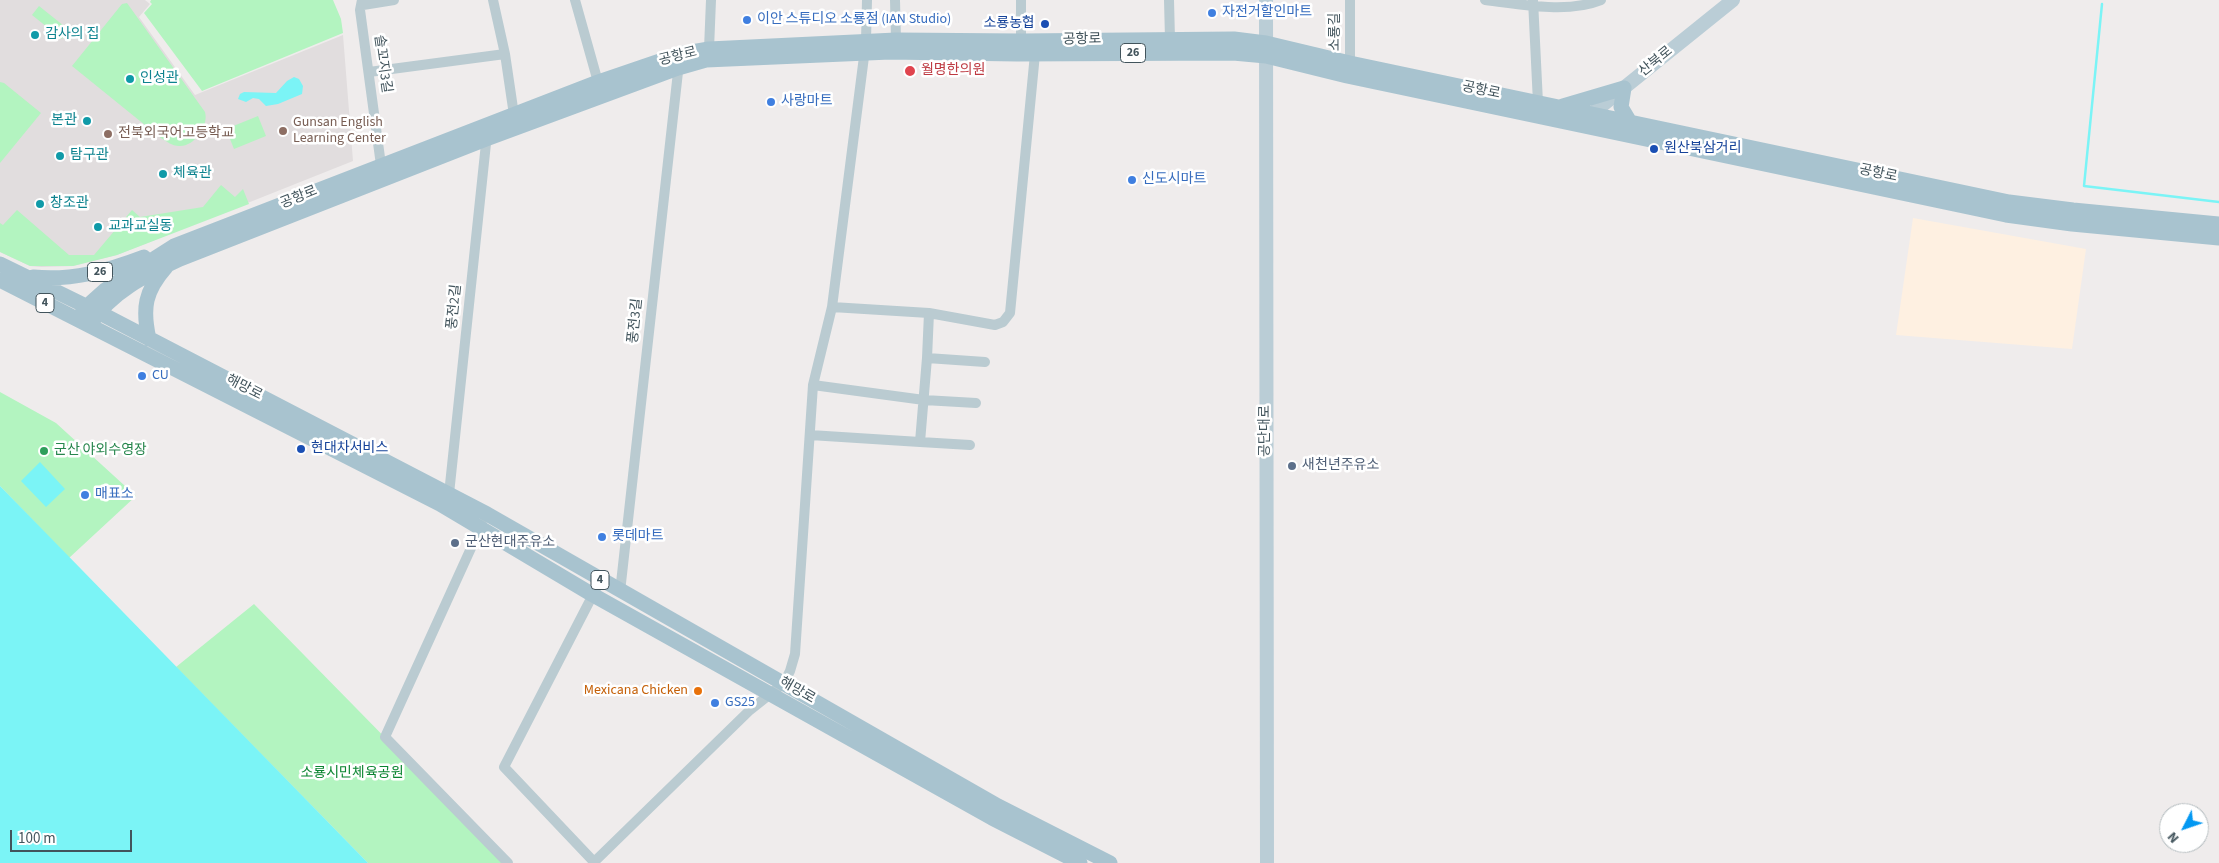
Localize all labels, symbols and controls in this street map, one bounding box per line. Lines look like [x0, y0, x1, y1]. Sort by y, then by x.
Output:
place label: 자전거할인마트 [1222, 5, 1312, 21]
marker: 자전거할인마트 [1206, 7, 1218, 19]
place label: 이안 스튜디오 소룡점 (IAN Studio) [757, 12, 951, 28]
street label: 소룡길 [1328, 13, 1344, 51]
marker: 이안 스튜디오 소룡점 (IAN Studio) [741, 14, 753, 26]
place label: 소룡농협 [983, 16, 1035, 32]
marker: 소룡농협 [1039, 18, 1051, 30]
place label: 감사의 집 [45, 27, 99, 43]
marker: 감사의 집 [29, 29, 41, 41]
street label: 공항로 [1063, 31, 1101, 49]
street label: 솔꼬지3길 [370, 34, 394, 94]
street label: 산북로 [1636, 43, 1676, 81]
street label: 공항로 [657, 44, 699, 70]
road number: 26 [1120, 44, 1146, 62]
place label: 월명한의원 [921, 63, 985, 79]
marker: 월명한의원 [903, 64, 917, 78]
place label: 인성관 [140, 71, 179, 87]
marker: 인성관 [124, 73, 136, 85]
street label: 공항로 [1460, 79, 1502, 103]
place label: 사랑마트 [781, 94, 833, 110]
marker: 사랑마트 [765, 96, 777, 108]
place label: 본관 [51, 113, 77, 129]
marker: 본관 [81, 115, 93, 127]
place label: Gunsan English Learning Center [293, 115, 386, 148]
marker: Gunsan English Learning Center [277, 125, 289, 137]
place label: 전북외국어고등학교 [118, 126, 234, 142]
marker: 전북외국어고등학교 [102, 128, 114, 140]
place label: 원산북삼거리 [1664, 141, 1741, 157]
marker: 원산북삼거리 [1648, 143, 1660, 155]
place label: 탐구관 [70, 148, 109, 164]
marker: 탐구관 [54, 150, 66, 162]
street label: 공항로 [1857, 162, 1899, 186]
place label: 체육관 [173, 166, 212, 182]
marker: 체육관 [157, 168, 169, 180]
place label: 신도시마트 [1142, 172, 1206, 188]
marker: 신도시마트 [1126, 174, 1138, 186]
street label: 공항로 [278, 183, 320, 213]
place label: 창조관 [50, 196, 89, 212]
marker: 창조관 [34, 198, 46, 210]
place label: 교과교실동 [108, 219, 172, 235]
marker: 교과교실동 [92, 221, 104, 233]
road number: 26 [88, 262, 112, 282]
street label: 풍전2길 [444, 283, 466, 331]
road number: 4 [36, 294, 54, 312]
street label: 풍전3길 [625, 297, 647, 345]
place label: CU [152, 368, 169, 384]
marker: CU [136, 370, 148, 382]
street label: 해망로 [223, 372, 265, 404]
street label: 공단대로 [1258, 405, 1274, 457]
place label: 현대차서비스 [311, 441, 388, 457]
place label: 군산 야외수영장 [54, 443, 147, 459]
marker: 현대차서비스 [295, 443, 307, 455]
marker: 군산 야외수영장 [38, 445, 50, 457]
place label: 새천년주유소 [1302, 458, 1379, 474]
marker: 새천년주유소 [1286, 460, 1298, 472]
place label: 매표소 [95, 487, 134, 503]
marker: 매표소 [79, 489, 91, 501]
place label: 롯데마트 [612, 529, 664, 545]
marker: 롯데마트 [596, 531, 608, 543]
place label: 군산현대주유소 [465, 535, 555, 551]
marker: 군산현대주유소 [449, 537, 461, 549]
road number: 4 [591, 570, 609, 590]
street label: 해망로 [776, 674, 818, 708]
place label: Mexicana Chicken [584, 683, 688, 699]
marker: Mexicana Chicken [692, 685, 704, 697]
place label: GS25 [725, 695, 755, 711]
marker: GS25 [709, 697, 721, 709]
park label: 소룡시민체육공원 [300, 766, 404, 782]
north arrow [2159, 803, 2209, 853]
scale bar [12, 820, 135, 852]
text: N [2163, 827, 2184, 847]
text: 100 m [18, 828, 56, 849]

